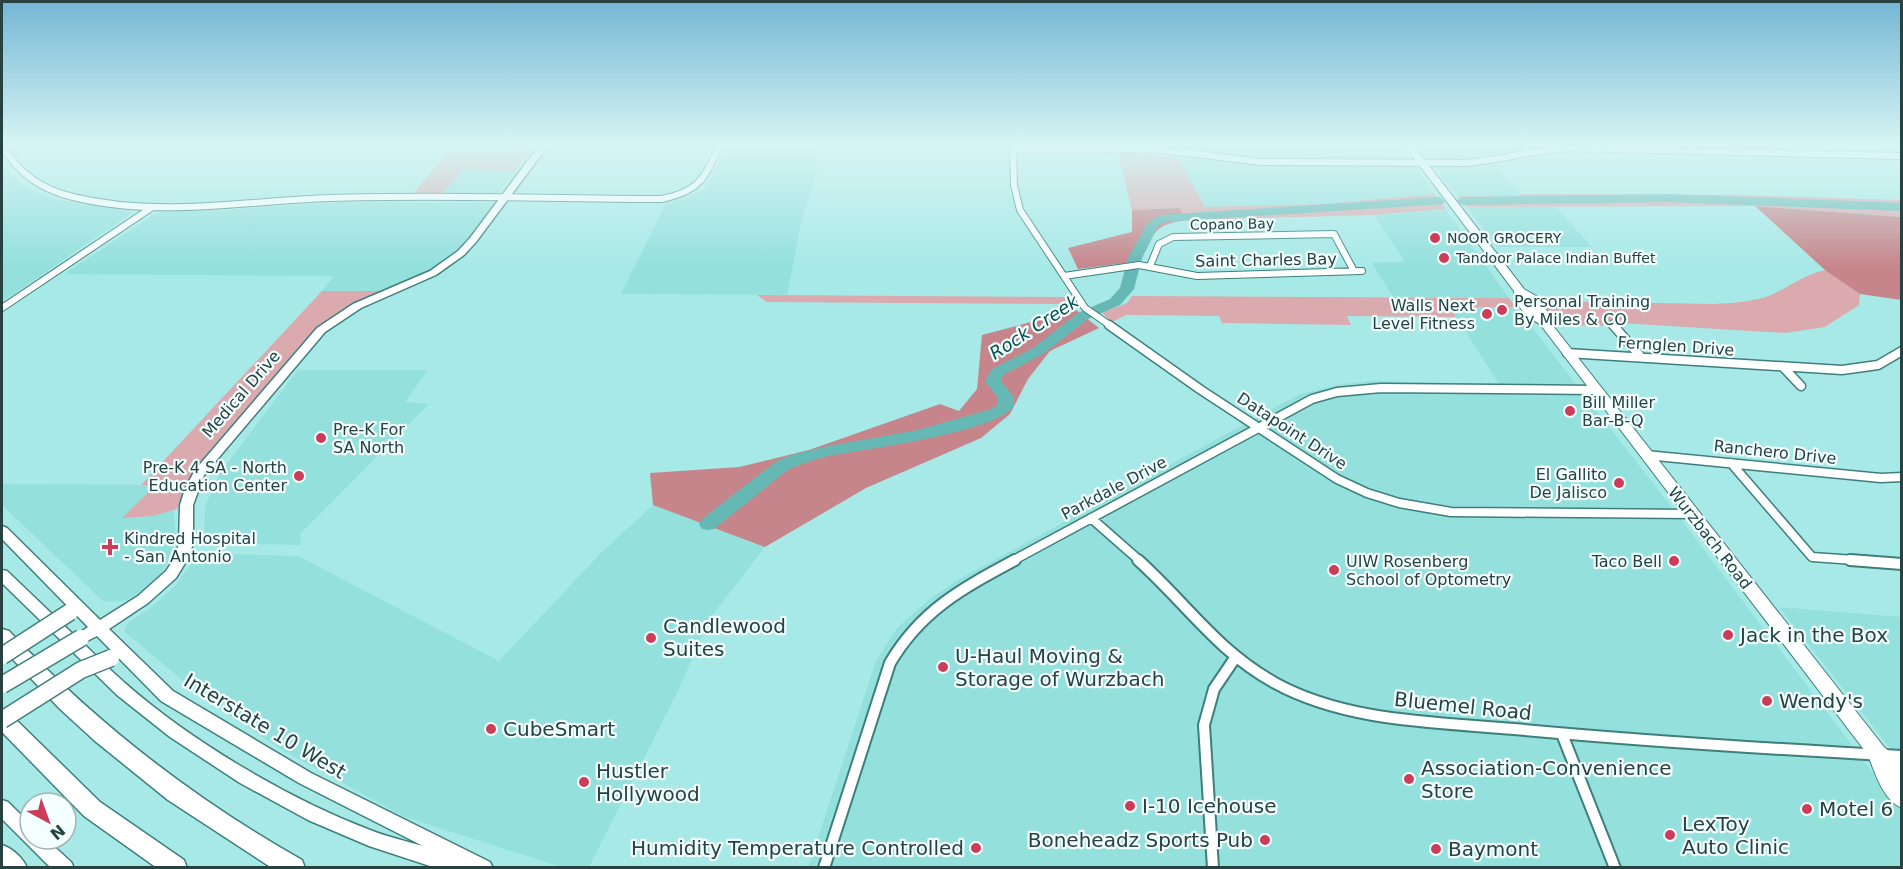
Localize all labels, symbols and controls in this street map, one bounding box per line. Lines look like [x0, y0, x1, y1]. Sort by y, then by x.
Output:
street label: Copano Bay [1190, 215, 1274, 233]
place label: NOOR GROCERY [1447, 230, 1562, 246]
marker: NOOR GROCERY [1428, 231, 1442, 245]
street label: Saint Charles Bay [1195, 249, 1337, 271]
place label: Tandoor Palace Indian Buffet [1455, 250, 1656, 266]
marker: Tandoor Palace Indian Buffet [1437, 251, 1451, 265]
water label: Rock Creek [985, 290, 1084, 364]
place label: Personal Training By Miles & CO [1514, 292, 1650, 329]
place label: Walls Next Level Fitness [1372, 296, 1475, 333]
marker: Personal Training By Miles & CO [1495, 303, 1509, 317]
marker: Walls Next Level Fitness [1480, 307, 1494, 321]
street label: Fernglen Drive [1617, 332, 1735, 360]
street label: Medical Drive [198, 347, 284, 441]
street label: Datapoint Drive [1234, 389, 1350, 473]
place label: Bill Miller Bar-B-Q [1582, 393, 1655, 430]
marker: Bill Miller Bar-B-Q [1563, 404, 1577, 418]
place label: Pre-K For SA North [333, 420, 405, 457]
marker: Pre-K For SA North [314, 431, 328, 445]
street label: Ranchero Drive [1713, 436, 1837, 468]
street label: Parkdale Drive [1058, 452, 1170, 524]
place label: Pre-K 4 SA - North Education Center [143, 458, 287, 495]
place label: El Gallito De Jalisco [1529, 465, 1607, 502]
marker: Pre-K 4 SA - North Education Center [292, 469, 306, 483]
marker: El Gallito De Jalisco [1612, 476, 1626, 490]
street label: Wurzbach Road [1664, 483, 1756, 593]
place label: Kindred Hospital - San Antonio [124, 529, 256, 566]
marker: Kindred Hospital - San Antonio [101, 538, 119, 556]
place label: UIW Rosenberg School of Optometry [1346, 552, 1511, 589]
place label: Taco Bell [1591, 552, 1662, 571]
marker: Taco Bell [1667, 554, 1681, 568]
marker: UIW Rosenberg School of Optometry [1327, 563, 1341, 577]
place label: Candlewood Suites [663, 614, 786, 661]
place label: Jack in the Box [1738, 623, 1888, 647]
marker: Jack in the Box [1721, 628, 1735, 642]
marker: Candlewood Suites [644, 631, 658, 645]
place label: U-Haul Moving & Storage of Wurzbach [955, 644, 1164, 691]
marker: U-Haul Moving & Storage of Wurzbach [936, 660, 950, 674]
street label: Interstate 10 West [180, 668, 351, 784]
street label: Bluemel Road [1393, 687, 1533, 725]
place label: Wendy's [1779, 689, 1863, 713]
marker: Wendy's [1760, 694, 1774, 708]
place label: CubeSmart [503, 717, 615, 741]
marker: CubeSmart [484, 722, 498, 736]
place label: Association-Convenience Store [1421, 756, 1672, 803]
place label: Hustler Hollywood [596, 759, 700, 806]
marker: Association-Convenience Store [1402, 772, 1416, 786]
marker: Hustler Hollywood [577, 775, 591, 789]
north arrow [18, 791, 78, 851]
place label: I-10 Icehouse [1142, 794, 1276, 818]
place label: Motel 6 [1819, 797, 1893, 821]
marker: I-10 Icehouse [1123, 799, 1137, 813]
marker: Motel 6 [1800, 802, 1814, 816]
place label: LexToy Auto Clinic [1682, 812, 1789, 859]
text: N [46, 820, 69, 844]
place label: Boneheadz Sports Pub [1028, 828, 1253, 852]
marker: LexToy Auto Clinic [1663, 828, 1677, 842]
marker: Boneheadz Sports Pub [1258, 833, 1272, 847]
place label: Humidity Temperature Controlled [631, 836, 964, 860]
place label: Baymont [1448, 837, 1538, 861]
marker: Humidity Temperature Controlled [969, 841, 983, 855]
marker: Baymont [1429, 842, 1443, 856]

